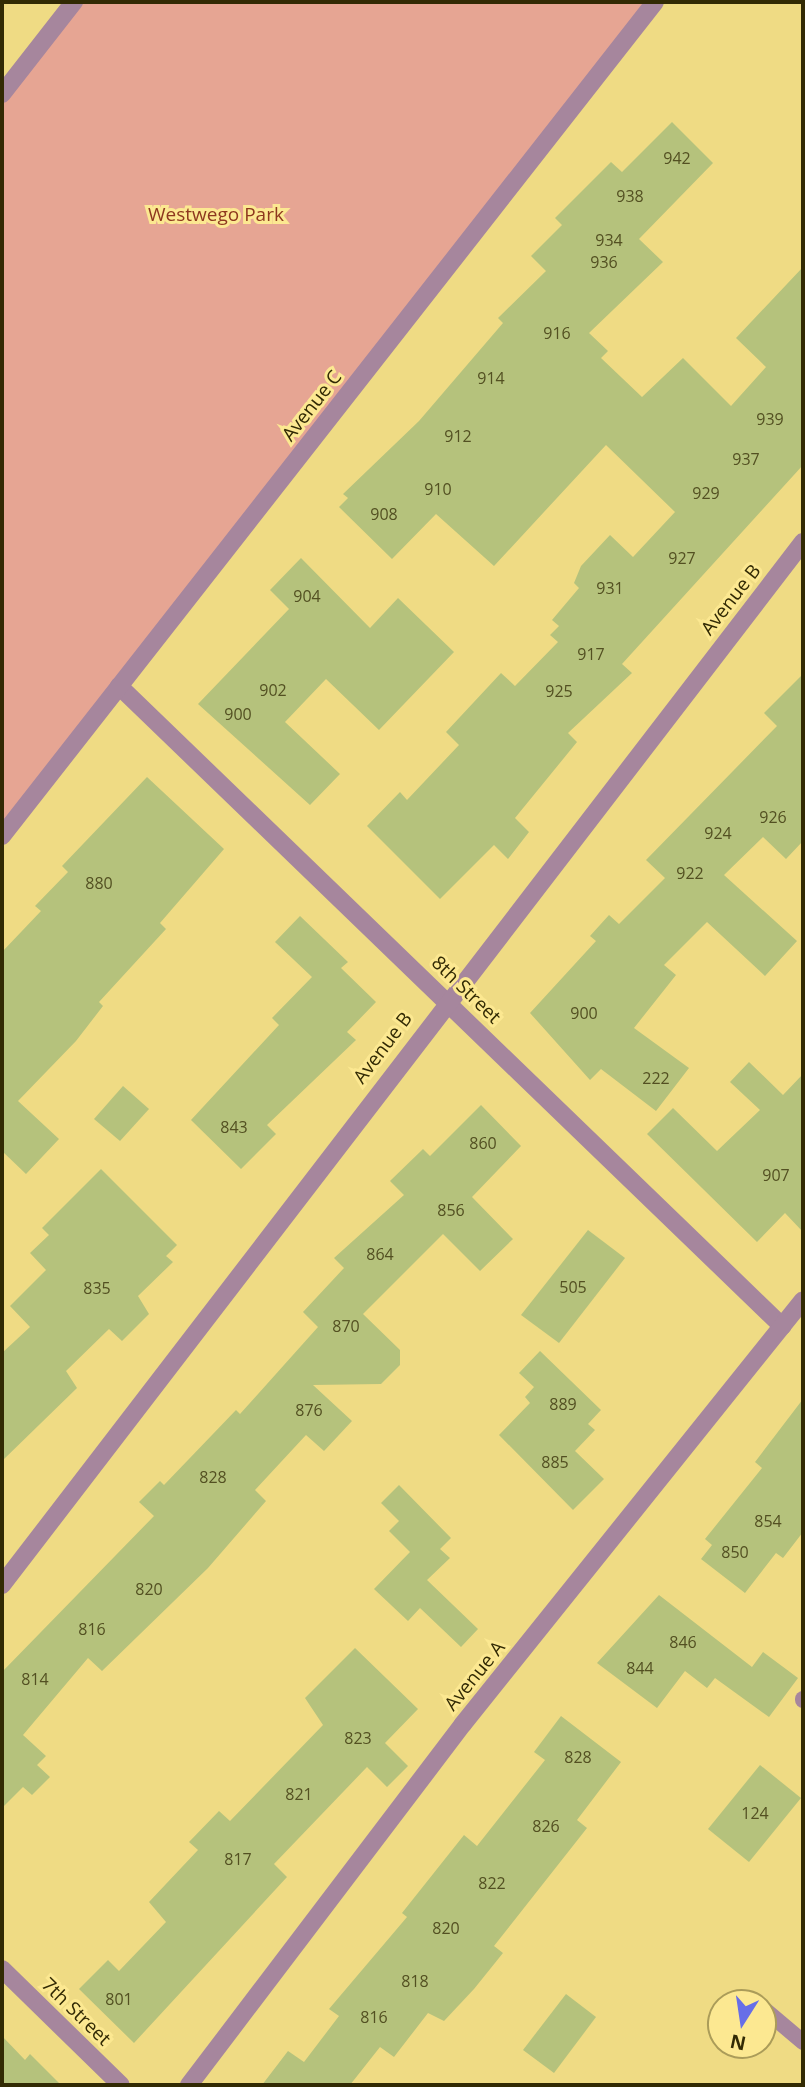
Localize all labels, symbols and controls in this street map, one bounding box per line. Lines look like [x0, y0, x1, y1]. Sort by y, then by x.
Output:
house number: 942 [663, 148, 691, 168]
house number: 938 [616, 186, 644, 206]
park label: Westwego Park [148, 204, 284, 226]
house number: 934 [595, 230, 623, 250]
house number: 936 [590, 252, 618, 272]
house number: 916 [543, 323, 571, 343]
street label: Avenue C [277, 366, 347, 446]
house number: 914 [477, 368, 505, 388]
house number: 939 [756, 409, 784, 429]
house number: 912 [444, 426, 472, 446]
house number: 937 [732, 449, 760, 469]
house number: 910 [424, 479, 452, 499]
house number: 929 [692, 483, 720, 503]
house number: 908 [370, 504, 398, 524]
house number: 927 [668, 548, 696, 568]
street label: Avenue B [696, 560, 766, 640]
house number: 931 [596, 578, 624, 598]
house number: 904 [293, 586, 321, 606]
house number: 917 [577, 644, 605, 664]
house number: 902 [259, 680, 287, 700]
house number: 925 [545, 681, 573, 701]
house number: 900 [224, 704, 252, 724]
house number: 926 [759, 807, 787, 827]
house number: 924 [704, 823, 732, 843]
house number: 922 [676, 863, 704, 883]
house number: 880 [85, 873, 113, 893]
street label: 8th Street [427, 951, 505, 1029]
house number: 900 [570, 1003, 598, 1023]
street label: Avenue B [349, 1008, 417, 1088]
house number: 222 [642, 1068, 670, 1088]
house number: 843 [220, 1117, 248, 1137]
house number: 860 [469, 1133, 497, 1153]
house number: 907 [762, 1165, 790, 1185]
house number: 856 [437, 1200, 465, 1220]
house number: 864 [366, 1244, 394, 1264]
house number: 505 [559, 1277, 587, 1297]
house number: 835 [83, 1278, 111, 1298]
house number: 870 [332, 1316, 360, 1336]
house number: 889 [549, 1394, 577, 1414]
house number: 876 [295, 1400, 323, 1420]
house number: 885 [541, 1452, 569, 1472]
house number: 828 [199, 1467, 227, 1487]
house number: 854 [754, 1511, 782, 1531]
house number: 850 [721, 1542, 749, 1562]
house number: 820 [135, 1579, 163, 1599]
house number: 816 [78, 1619, 106, 1639]
house number: 846 [669, 1632, 697, 1652]
street label: Avenue A [440, 1637, 510, 1715]
house number: 844 [626, 1658, 654, 1678]
house number: 814 [21, 1669, 49, 1689]
house number: 823 [344, 1728, 372, 1748]
house number: 828 [564, 1747, 592, 1767]
house number: 821 [285, 1784, 313, 1804]
house number: 124 [741, 1803, 769, 1823]
house number: 826 [532, 1816, 560, 1836]
house number: 817 [224, 1849, 252, 1869]
house number: 822 [478, 1873, 506, 1893]
house number: 820 [432, 1918, 460, 1938]
house number: 818 [401, 1971, 429, 1991]
street label: 7th Street [37, 1973, 115, 2051]
house number: 801 [105, 1989, 133, 2009]
north arrow [707, 1989, 777, 2059]
house number: 816 [360, 2007, 388, 2027]
text: N [728, 2028, 748, 2057]

